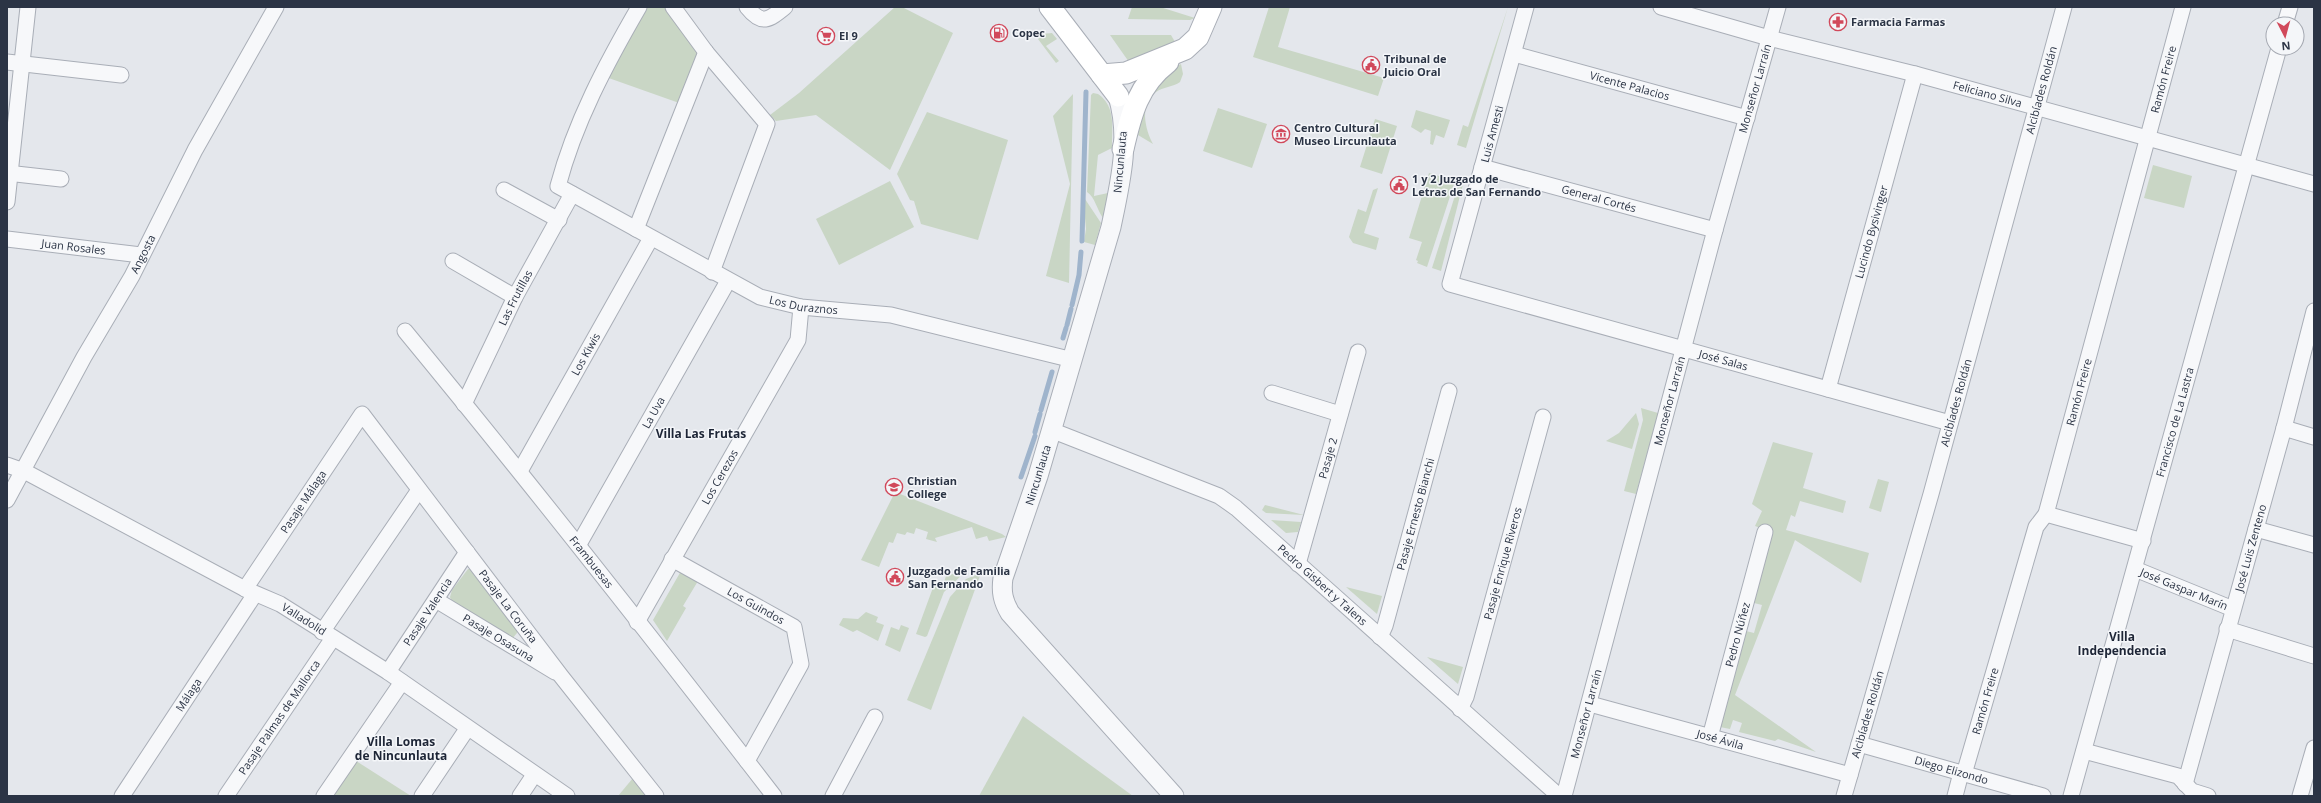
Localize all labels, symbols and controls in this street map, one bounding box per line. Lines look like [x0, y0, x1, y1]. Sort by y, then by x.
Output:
pharmacy icon: Farmacia Farmas [1828, 12, 1848, 32]
place label: Farmacia Farmas [1851, 14, 1946, 29]
north arrow [2265, 16, 2305, 56]
fuel station icon: Copec [989, 23, 1009, 43]
place label: Copec [1012, 25, 1045, 40]
supermarket icon: El 9 [816, 26, 836, 46]
place label: El 9 [839, 28, 858, 43]
text: N [2281, 39, 2291, 54]
street label: Monseñor Larraín [1735, 42, 1774, 135]
street label: Alcibíades Roldán [2022, 44, 2060, 135]
street label: Ramón Freire [2147, 44, 2179, 114]
place label: Tribunal de Juicio Oral [1383, 51, 1447, 79]
public building icon: Tribunal de Juicio Oral [1361, 55, 1381, 75]
street label: Vicente Palacios [1588, 67, 1671, 103]
street label: Feliciano Silva [1951, 77, 2024, 110]
street label: Luis Amesti [1477, 104, 1506, 164]
place label: Centro Cultural Museo Lircunlauta [1294, 120, 1397, 148]
museum icon: Centro Cultural Museo Lircunlauta [1271, 124, 1291, 144]
street label: Nincunlauta [1109, 130, 1130, 194]
place label: 1 y 2 Juzgado de Letras de San Fernando [1412, 171, 1541, 199]
public building icon: 1 y 2 Juzgado de Letras de San Fernando [1389, 175, 1409, 195]
street label: General Cortés [1560, 181, 1638, 215]
street label: Lucindo Bysivinger [1851, 183, 1891, 280]
street label: Angosta [126, 232, 158, 276]
street label: Juan Rosales [40, 235, 106, 258]
street label: Las Frutillas [495, 267, 536, 328]
street label: Los Duraznos [768, 292, 839, 317]
street label: Los Kiwis [567, 330, 603, 378]
street label: José Salas [1696, 345, 1750, 373]
street label: Monseñor Larraín [1650, 354, 1688, 447]
street label: Alcibíades Roldán [1936, 357, 1975, 448]
street label: Ramón Freire [2062, 357, 2095, 427]
street label: Francisco de La Lastra [2152, 365, 2197, 479]
street label: La Uva [638, 394, 668, 431]
district label: Villa Las Frutas [656, 425, 746, 442]
street label: Pasaje 2 [1315, 436, 1340, 480]
street label: Nincunlauta [1021, 443, 1054, 507]
street label: Los Cerezos [698, 446, 741, 507]
street label: Pasaje Ernesto Bianchi [1393, 456, 1437, 572]
street label: Pasaje Málaga [276, 467, 329, 536]
place label: Christian College [907, 473, 957, 501]
school or university icon: Christian College [884, 477, 904, 497]
street label: José Luis Zenteno [2231, 502, 2270, 594]
street label: Pasaje Enrique Riveros [1480, 505, 1525, 621]
street label: Frambuesas [566, 533, 617, 591]
street label: Pedro Gisbert y Talens [1275, 541, 1371, 629]
place label: Juzgado de Familia San Fernando [907, 563, 1010, 591]
street label: José Gaspar Marín [2137, 564, 2230, 613]
street label: Pasaje La Coruña [476, 566, 541, 646]
public building icon: Juzgado de Familia San Fernando [885, 567, 905, 587]
street label: Pasaje Valencia [399, 575, 455, 649]
street label: Los Guindos [725, 583, 787, 627]
street label: Valladolid [279, 599, 329, 638]
street label: Pedro Núñez [1721, 600, 1753, 669]
street label: Pasaje Osasuna [460, 610, 537, 665]
district label: Villa Independencia [2078, 628, 2166, 659]
street label: Pasaje Palmas de Mallorca [235, 657, 323, 777]
street label: Ramón Freire [1968, 666, 2002, 736]
street label: Monseñor Larraín [1566, 667, 1605, 760]
street label: Alcibíades Roldán [1847, 669, 1887, 760]
street label: Málaga [172, 675, 205, 714]
street label: José Ávila [1694, 725, 1746, 753]
district label: Villa Lomas de Nincunlauta [355, 733, 447, 764]
street label: Diego Elizondo [1913, 752, 1990, 787]

